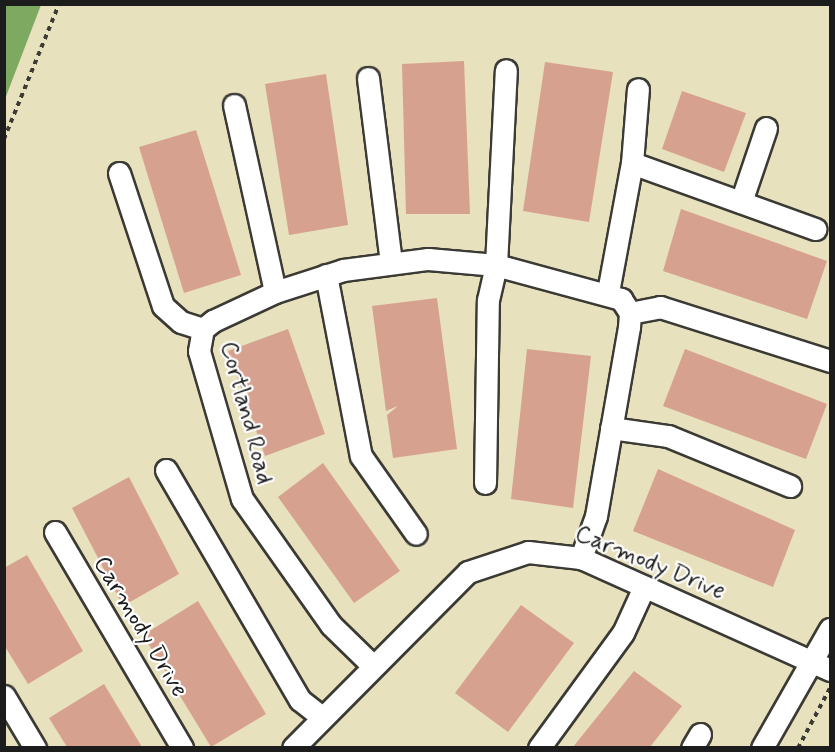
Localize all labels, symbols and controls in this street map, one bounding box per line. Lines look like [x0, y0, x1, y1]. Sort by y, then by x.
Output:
street label: Cortland Road [213, 338, 279, 488]
street label: Carmody Drive [572, 520, 728, 606]
street label: Carmody Drive [87, 552, 193, 702]

